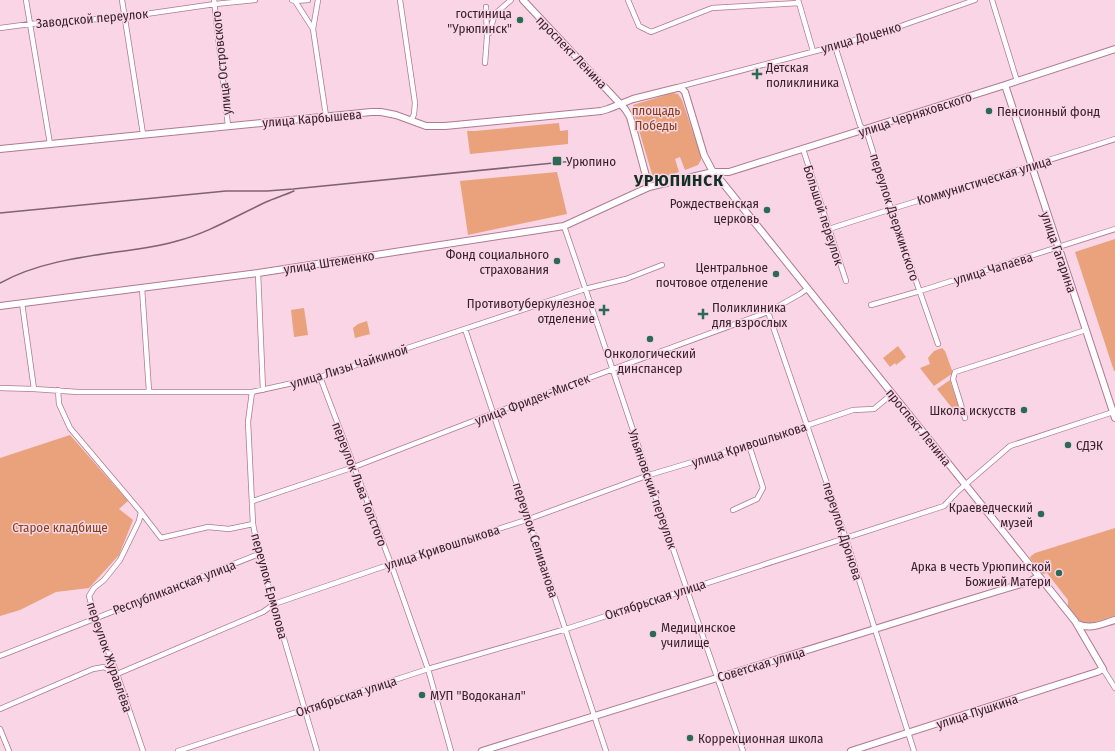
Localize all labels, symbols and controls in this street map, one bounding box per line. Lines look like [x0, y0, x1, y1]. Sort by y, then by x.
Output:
street label: Заводской переулок [35, 6, 149, 31]
place label: гостиница "Урюпинск" [447, 6, 512, 36]
street label: улица Островского [209, 10, 234, 116]
street label: проспект Ленина [533, 13, 610, 92]
marker: гостиница "Урюпинск" [515, 15, 525, 25]
street label: улица Доценко [819, 19, 903, 56]
place label: Детская поликлиника [765, 60, 839, 90]
marker: Детская поликлиника [751, 68, 763, 80]
street label: улица Черняховского [857, 89, 974, 140]
park label: площадь Победы [632, 103, 680, 133]
place label: Пенсионный фонд [997, 104, 1100, 119]
marker: Пенсионный фонд [984, 106, 994, 116]
street label: улица Карбышева [262, 107, 362, 130]
street label: переулок Дзержинского [867, 151, 922, 283]
street label: Коммунистическая улица [915, 153, 1053, 208]
place label: Урюпино [565, 154, 616, 169]
marker: Урюпино [551, 155, 563, 167]
street label: Большой переулок [800, 163, 847, 267]
district label: УРЮПИНСК [633, 170, 724, 191]
place label: Рождественская церковь [670, 196, 759, 226]
marker: Рождественская церковь [762, 205, 772, 215]
street label: улица Гагарина [1038, 210, 1079, 295]
place label: Фонд социального страхования [446, 247, 549, 277]
street label: улица Штеменко [283, 248, 376, 277]
street label: улица Чапаева [952, 249, 1034, 288]
marker: Фонд социального страхования [552, 256, 562, 266]
place label: Центральное почтовое отделение [656, 260, 768, 290]
marker: Центральное почтовое отделение [771, 269, 781, 279]
place label: Противотуберкулезное отделение [467, 296, 595, 326]
place label: Поликлиника для взрослых [712, 300, 788, 330]
marker: Противотуберкулезное отделение [598, 304, 610, 316]
marker: Поликлиника для взрослых [697, 308, 709, 320]
marker: Онкологический динспансер [645, 334, 655, 344]
street label: улица Лизы Чайкиной [289, 341, 410, 391]
place label: Онкологический динспансер [604, 346, 696, 376]
street label: улица Фридек-Мистек [473, 371, 592, 428]
street label: проспект Ленина [883, 386, 954, 469]
place label: Школа искусств [929, 403, 1016, 418]
marker: Школа искусств [1019, 405, 1029, 415]
street label: улица Кривошлыкова [690, 419, 809, 470]
street label: переулок Льва Толстого [329, 420, 390, 549]
street label: Ульяновский переулок [625, 426, 680, 551]
place label: СДЭК [1076, 438, 1103, 453]
marker: СДЭК [1063, 440, 1073, 450]
street label: переулок Дронова [820, 480, 865, 582]
street label: переулок Селиванова [510, 481, 561, 600]
place label: Краеведческий музей [949, 500, 1033, 530]
marker: Краеведческий музей [1036, 509, 1046, 519]
park label: Старое кладбище [12, 520, 108, 535]
street label: улица Кривошлыкова [383, 522, 502, 573]
street label: переулок Ермолова [248, 532, 291, 641]
street label: Республиканская улица [111, 557, 238, 618]
place label: Арка в честь Урюпинской Божией Матери [911, 559, 1051, 589]
marker: Арка в честь Урюпинской Божией Матери [1054, 568, 1064, 578]
street label: Октябрьская улица [603, 576, 708, 623]
street label: переулок Журавлёва [84, 600, 135, 714]
place label: Медицинское училище [661, 620, 736, 650]
marker: Медицинское училище [648, 629, 658, 639]
street label: Советская улица [716, 644, 807, 685]
street label: Октябрьская улица [294, 673, 399, 720]
place label: МУП "Водоканал" [430, 688, 526, 703]
marker: МУП "Водоканал" [417, 690, 427, 700]
street label: улица Пушкина [934, 691, 1020, 732]
place label: Коррекционная школа [698, 731, 823, 746]
marker: Коррекционная школа [685, 733, 695, 743]

